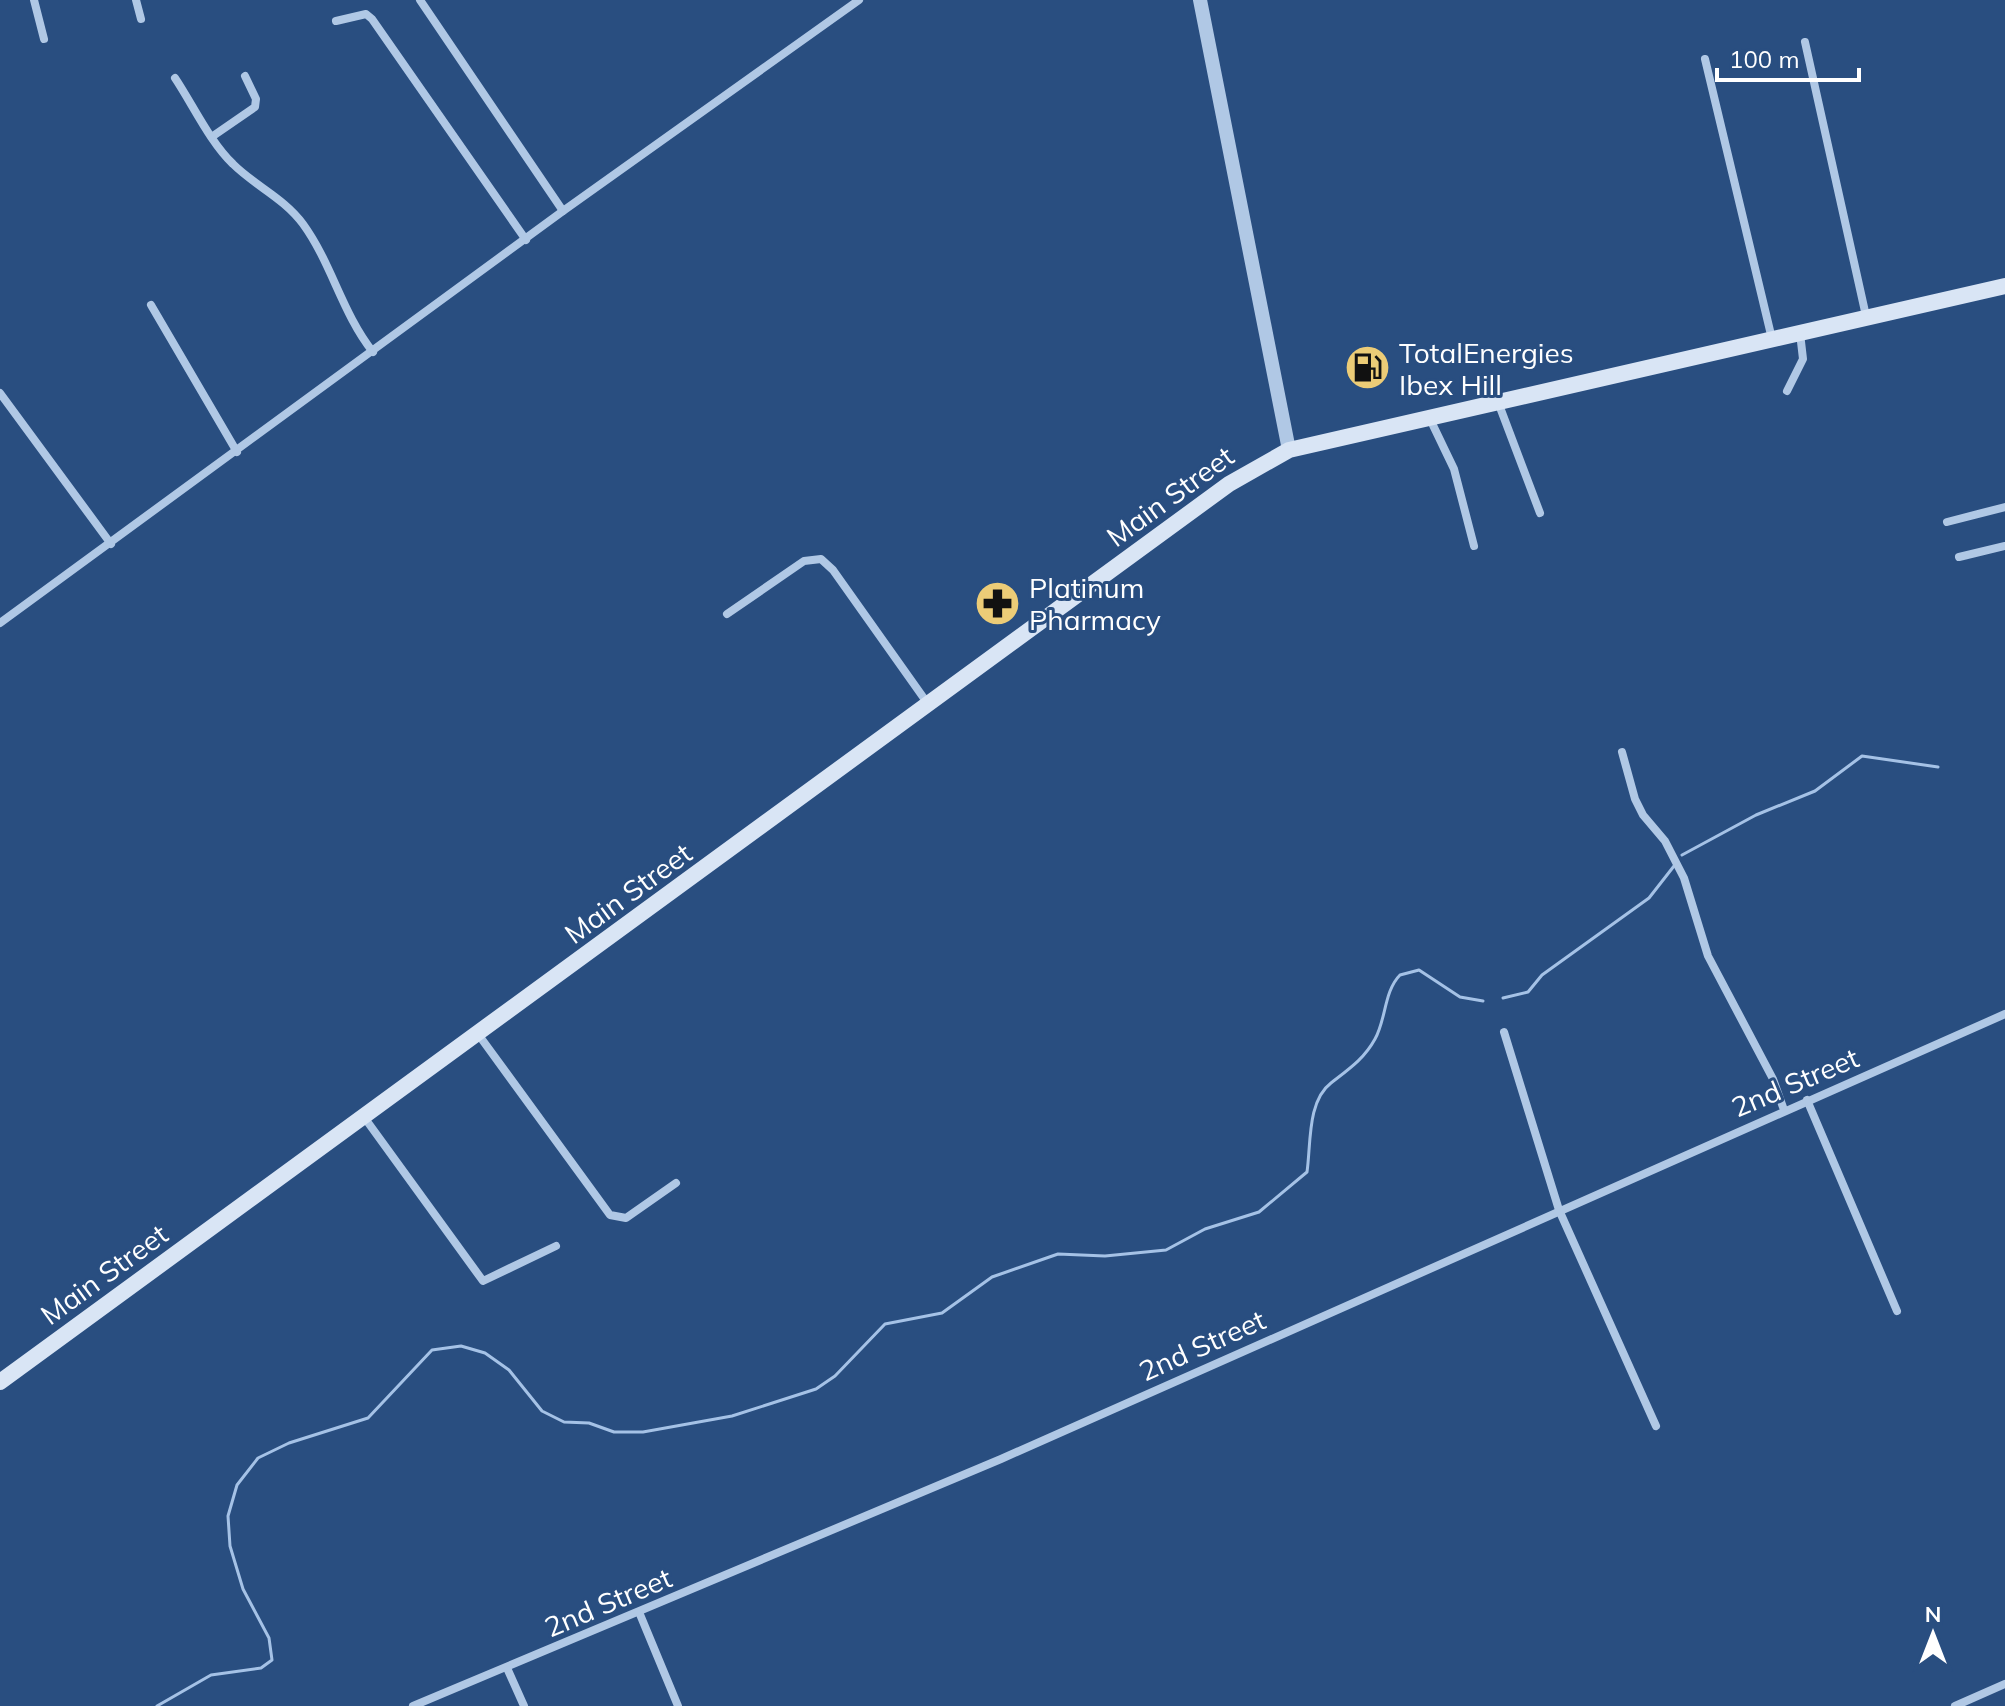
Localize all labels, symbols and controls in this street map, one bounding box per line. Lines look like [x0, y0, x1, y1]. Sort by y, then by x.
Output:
scale bar [1717, 32, 1859, 82]
text: 100 m [1729, 44, 1800, 74]
place label: TotalEnergies Ibex Hill [1399, 335, 1574, 402]
fuel station icon: TotalEnergies Ibex Hill [1344, 344, 1392, 392]
street label: Main Street [1100, 438, 1241, 554]
place label: Platinum Pharmacy [1029, 570, 1161, 637]
pharmacy icon: Platinum Pharmacy [974, 579, 1022, 627]
street label: Main Street [558, 835, 699, 951]
street label: 2nd Street [1726, 1039, 1864, 1124]
street label: Main Street [34, 1216, 175, 1332]
street label: 2nd Street [1133, 1302, 1271, 1388]
street label: 2nd Street [539, 1559, 677, 1644]
north arrow [1893, 1594, 1973, 1674]
text: N [1925, 1600, 1941, 1628]

